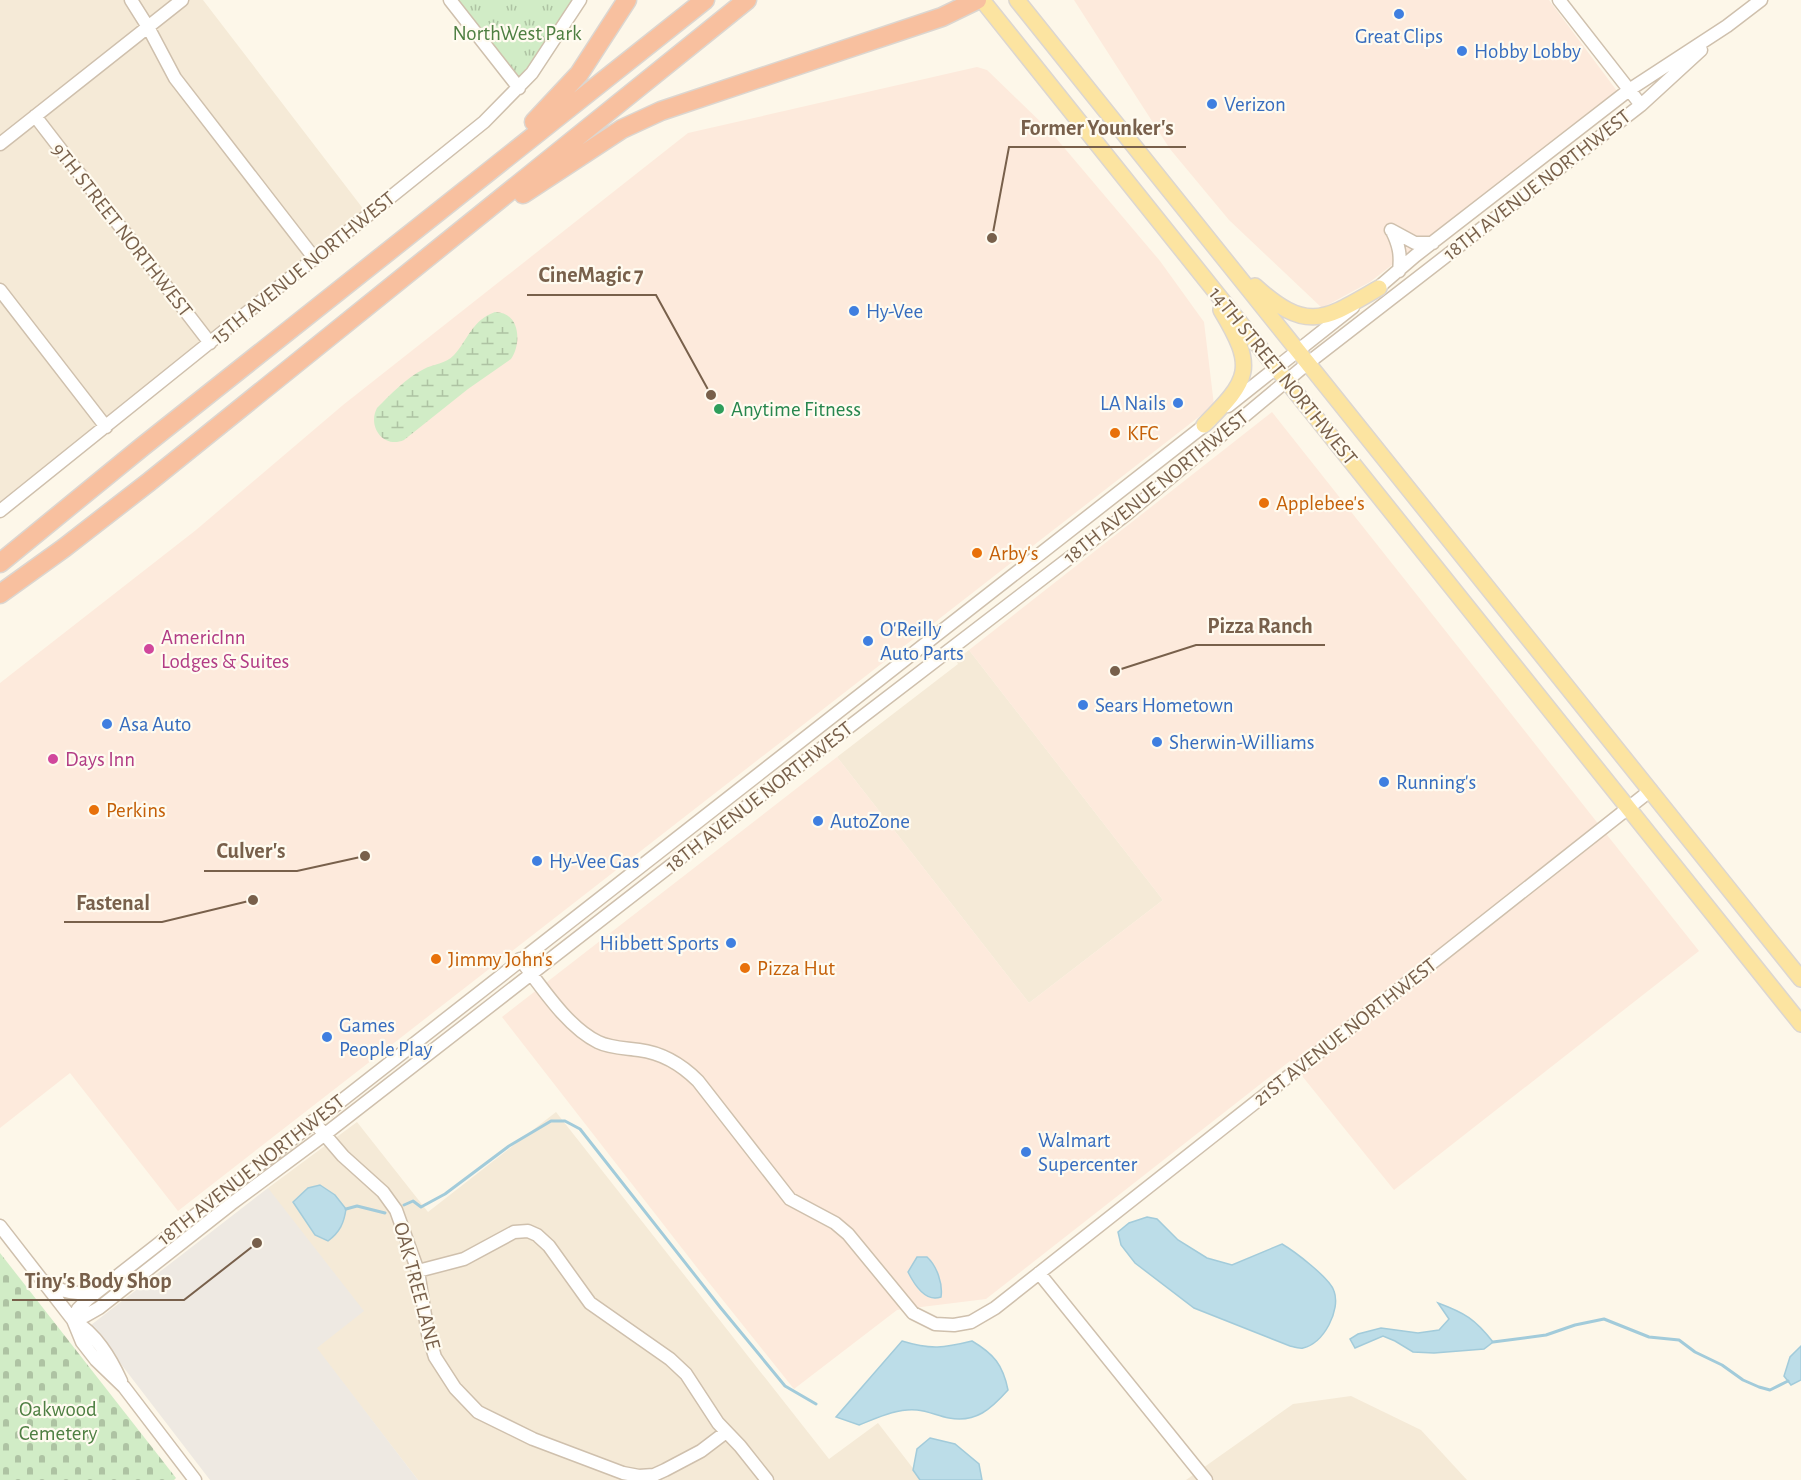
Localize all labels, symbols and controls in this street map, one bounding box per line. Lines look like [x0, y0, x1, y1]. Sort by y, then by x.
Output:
marker: Great Clips [1392, 7, 1406, 21]
park label: NorthWest Park [452, 23, 582, 44]
place label: Great Clips [1355, 26, 1443, 47]
place label: Hobby Lobby [1474, 41, 1581, 62]
marker: Hobby Lobby [1455, 44, 1469, 58]
place label: Verizon [1224, 94, 1286, 115]
marker: Verizon [1205, 97, 1219, 111]
street label: 18TH AVENUE NORTHWEST [1439, 106, 1635, 264]
callout: Former Younker's [1009, 107, 1186, 147]
text: Former Younker's [1020, 117, 1174, 139]
street label: 9TH STREET NORTHWEST [48, 139, 196, 321]
street label: 15TH AVENUE NORTHWEST [207, 187, 399, 349]
callout: CineMagic 7 [527, 255, 656, 295]
text: CineMagic 7 [538, 264, 644, 286]
street label: 14TH STREET NORTHWEST [1205, 283, 1361, 469]
place label: Hy-Vee [866, 301, 923, 322]
marker: Hy-Vee [847, 304, 861, 318]
place label: LA Nails [1100, 393, 1166, 414]
marker: LA Nails [1171, 396, 1185, 410]
place label: Anytime Fitness [731, 399, 861, 420]
marker: Anytime Fitness [712, 402, 726, 416]
street label: 18TH AVENUE NORTHWEST [1060, 406, 1252, 568]
place label: KFC [1127, 423, 1159, 444]
marker: KFC [1108, 426, 1122, 440]
place label: Applebee's [1276, 493, 1365, 514]
marker: Applebee's [1257, 496, 1271, 510]
place label: Arby's [989, 543, 1038, 564]
marker: Arby's [970, 546, 984, 560]
callout: Pizza Ranch [1196, 605, 1325, 645]
text: Pizza Ranch [1207, 615, 1313, 637]
place label: O'Reilly Auto Parts [880, 619, 964, 664]
place label: AmericInn Lodges & Suites [161, 627, 289, 672]
marker: O'Reilly Auto Parts [861, 634, 875, 648]
marker: AmericInn Lodges & Suites [142, 642, 156, 656]
place label: Sears Hometown [1095, 695, 1234, 716]
marker: Sears Hometown [1076, 698, 1090, 712]
place label: Asa Auto [119, 714, 191, 735]
marker: Asa Auto [100, 717, 114, 731]
street label: 18TH AVENUE NORTHWEST [661, 718, 857, 876]
place label: Sherwin-Williams [1169, 732, 1315, 753]
marker: Sherwin-Williams [1150, 735, 1164, 749]
place label: Days Inn [65, 749, 135, 770]
marker: Days Inn [46, 752, 60, 766]
place label: Running's [1396, 772, 1476, 793]
marker: Running's [1377, 775, 1391, 789]
place label: Perkins [106, 800, 166, 821]
marker: Perkins [87, 803, 101, 817]
place label: AutoZone [830, 811, 910, 832]
marker: AutoZone [811, 814, 825, 828]
callout: Culver's [204, 831, 297, 871]
text: Culver's [216, 840, 286, 862]
place label: Hy-Vee Gas [549, 851, 639, 872]
marker: Hy-Vee Gas [530, 854, 544, 868]
callout: Fastenal [64, 882, 162, 922]
text: Fastenal [76, 892, 150, 914]
place label: Hibbett Sports [599, 933, 719, 954]
marker: Hibbett Sports [724, 936, 738, 950]
place label: Jimmy John's [448, 949, 553, 970]
marker: Jimmy John's [429, 952, 443, 966]
street label: 21ST AVENUE NORTHWEST [1249, 954, 1441, 1110]
place label: Pizza Hut [757, 958, 835, 979]
marker: Pizza Hut [738, 961, 752, 975]
place label: Games People Play [339, 1015, 433, 1060]
marker: Games People Play [320, 1030, 334, 1044]
street label: 18TH AVENUE NORTHWEST [153, 1091, 349, 1249]
place label: Walmart Supercenter [1038, 1130, 1137, 1175]
marker: Walmart Supercenter [1019, 1145, 1033, 1159]
street label: OAK TREE LANE [390, 1220, 444, 1352]
callout: Tiny's Body Shop [12, 1260, 184, 1300]
text: Tiny's Body Shop [24, 1270, 172, 1293]
park label: Oakwood Cemetery [19, 1399, 97, 1444]

